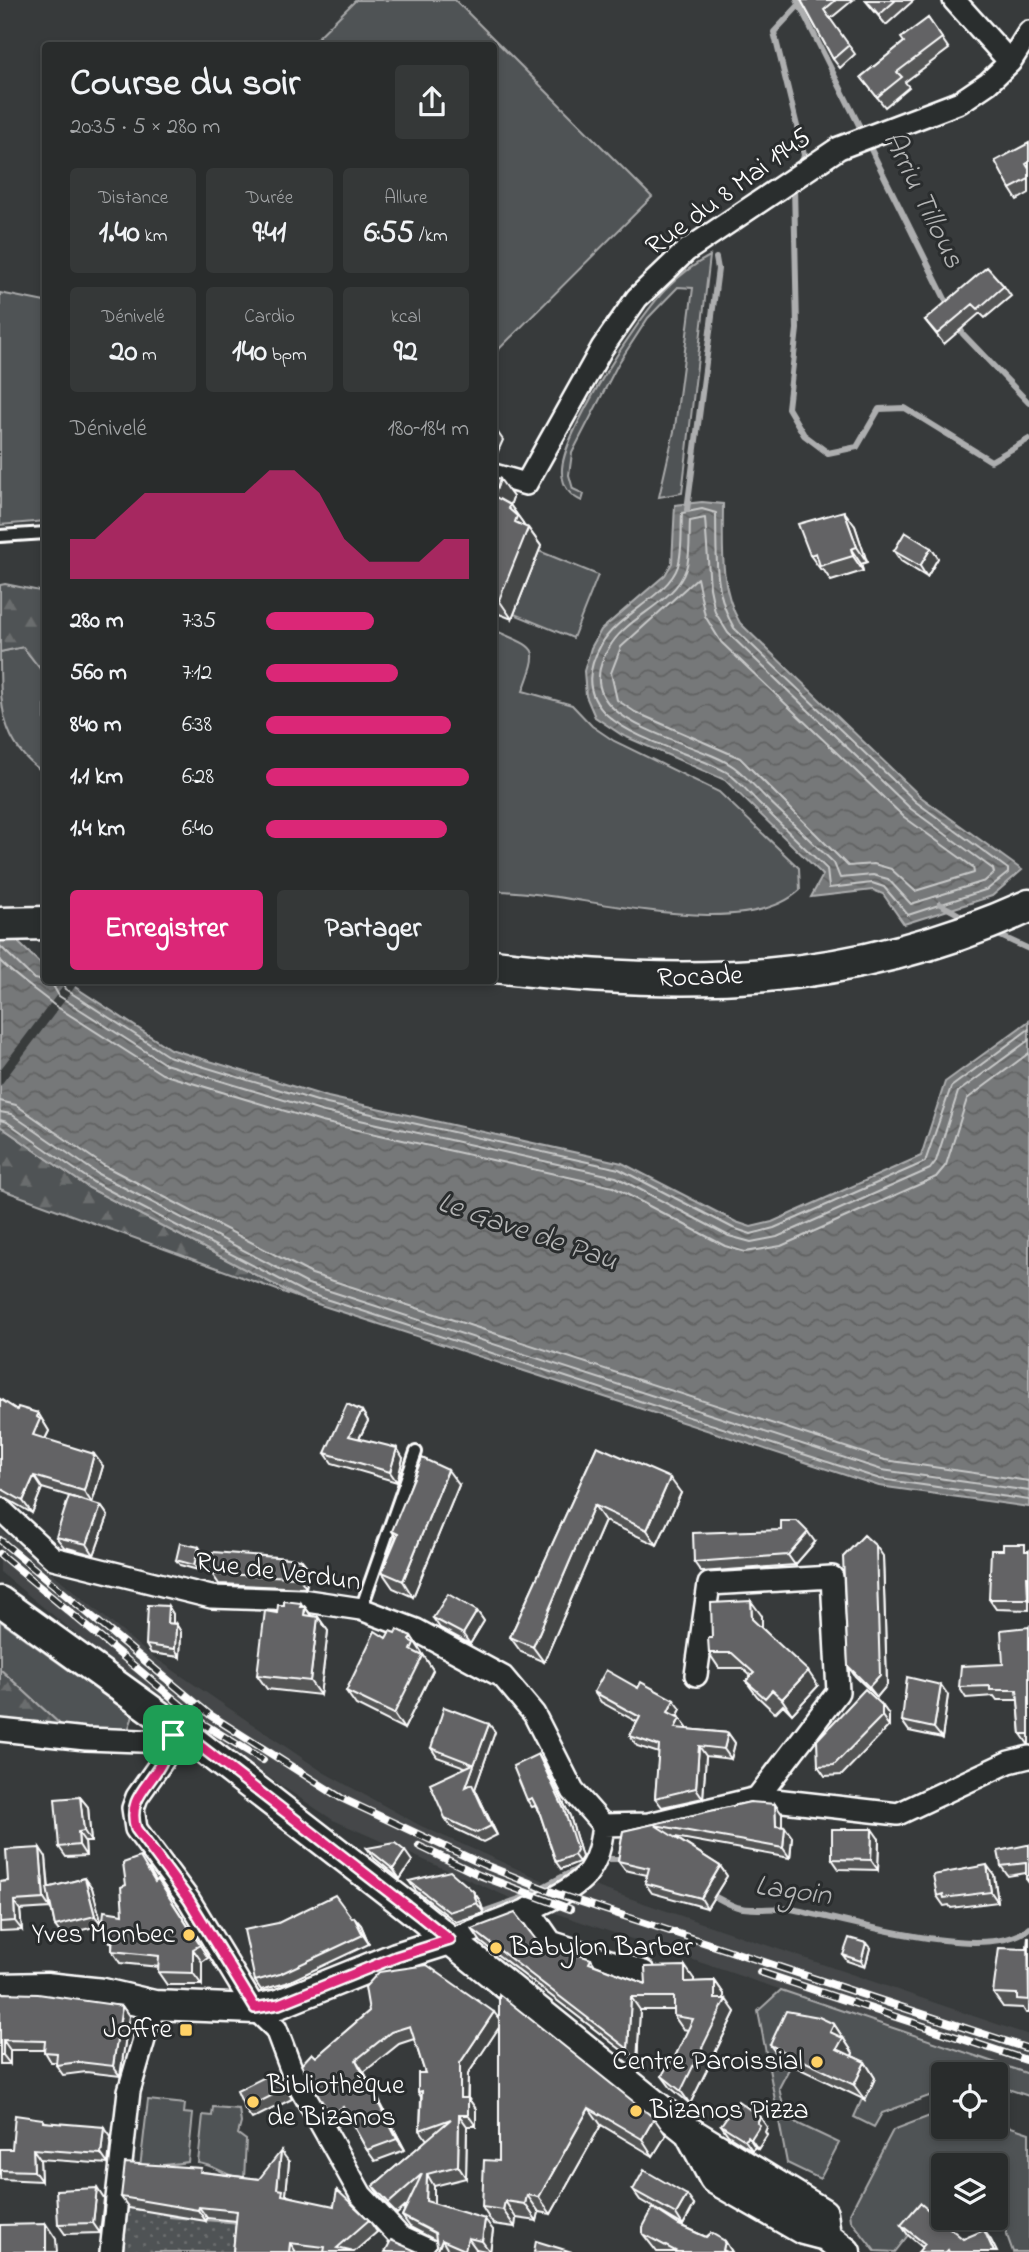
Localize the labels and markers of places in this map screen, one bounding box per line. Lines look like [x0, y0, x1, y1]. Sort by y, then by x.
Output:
pin [143, 1705, 203, 1765]
place label: Yves Monbec [32, 1915, 176, 1956]
marker: Yves Monbec [181, 1927, 197, 1943]
place label: Babylon Barber [509, 1928, 693, 1969]
marker: Babylon Barber [488, 1940, 504, 1956]
place label: Joffre [103, 2010, 172, 2051]
marker: Joffre [178, 2022, 194, 2038]
place label: Centre Paroissial [612, 2042, 803, 2083]
marker: Centre Paroissial [809, 2054, 825, 2070]
place label: Bibliothèque de Bizanos [266, 2066, 405, 2139]
place label: Bizanos Pizza [649, 2091, 809, 2132]
marker: Bibliothèque de Bizanos [245, 2094, 261, 2110]
marker: Bizanos Pizza [628, 2103, 644, 2119]

